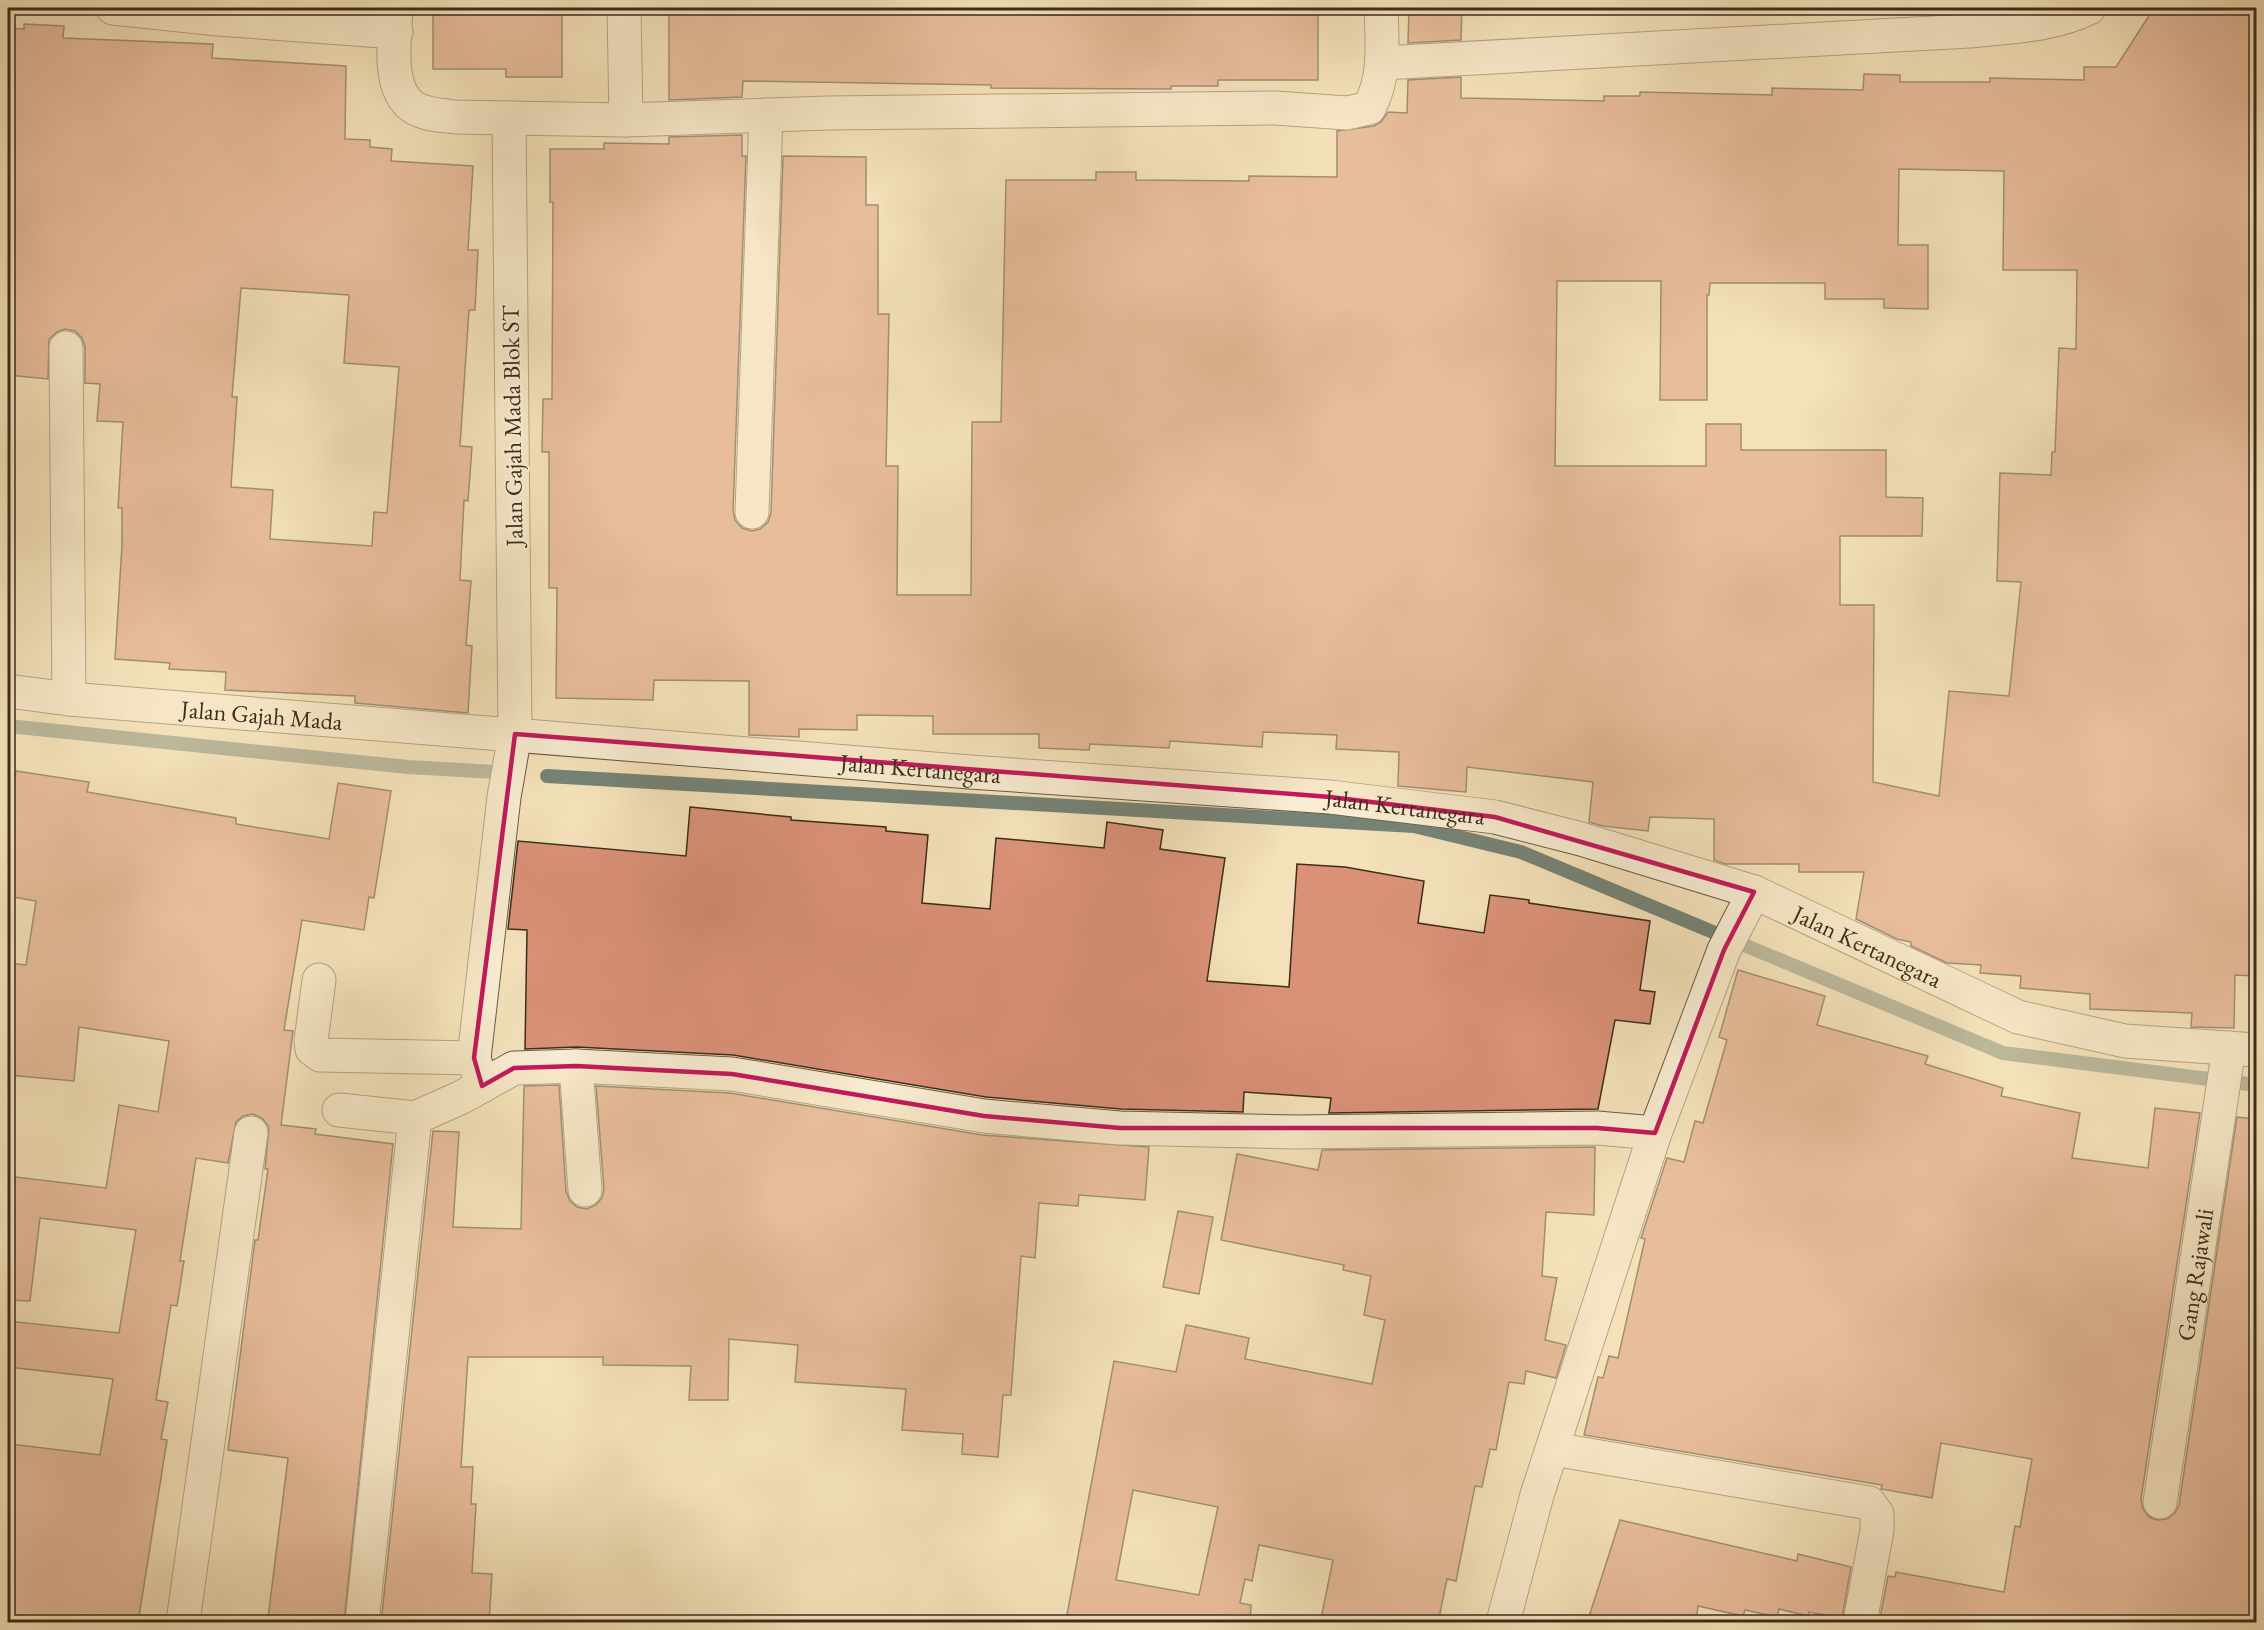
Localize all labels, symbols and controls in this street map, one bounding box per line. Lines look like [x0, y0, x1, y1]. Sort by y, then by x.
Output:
street label: Jalan Gajah Mada Blok ST [494, 304, 530, 549]
street label: Jalan Gajah Mada [178, 692, 344, 737]
street label: Jalan Kertanegara [837, 746, 1003, 790]
street label: Jalan Kertanegara [1322, 781, 1487, 831]
street label: Jalan Kertanegara [1786, 896, 1948, 994]
street label: Gang Rajawali [2169, 1206, 2220, 1343]

